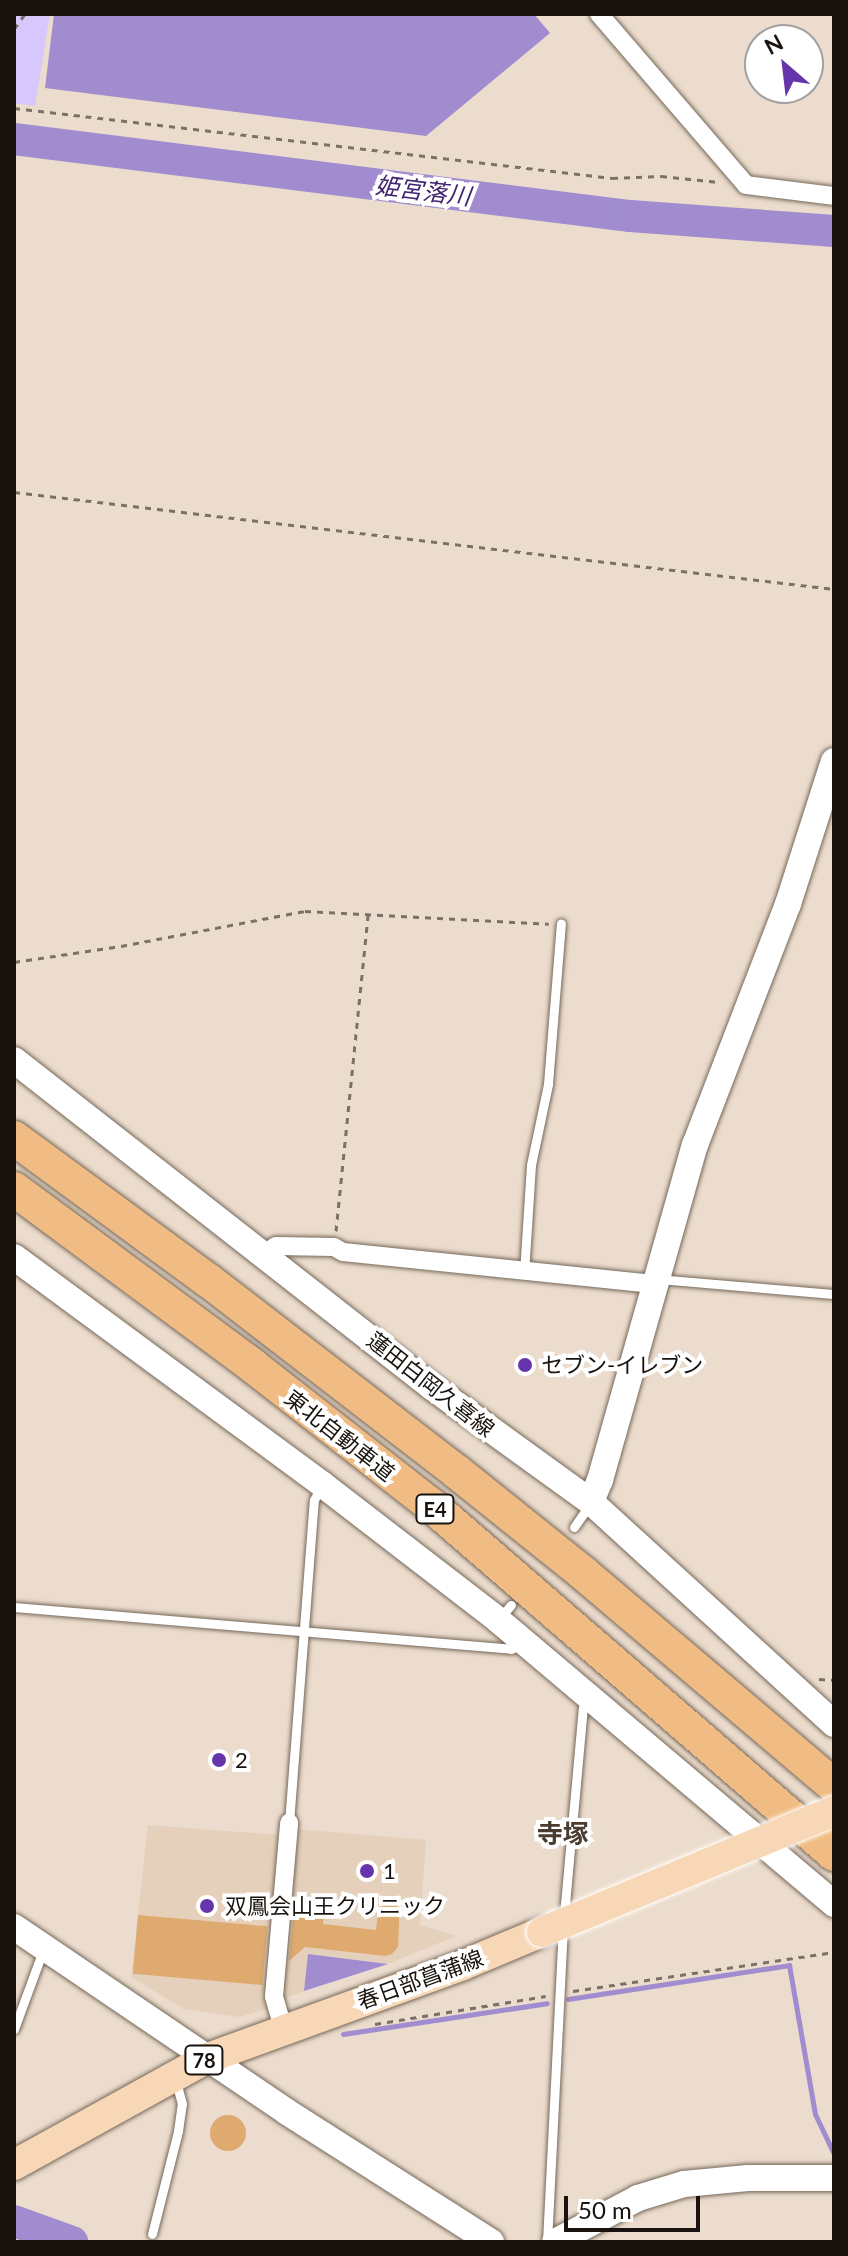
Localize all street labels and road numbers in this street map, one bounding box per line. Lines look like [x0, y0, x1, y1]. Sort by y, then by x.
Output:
street label: 蓮田白岡久喜線 [362, 1326, 500, 1442]
street label: 東北自動車道 [280, 1384, 400, 1486]
road number: E4 [415, 1493, 455, 1525]
street label: 春日部菖蒲線 [353, 1944, 487, 2014]
road number: 78 [184, 2044, 224, 2076]

